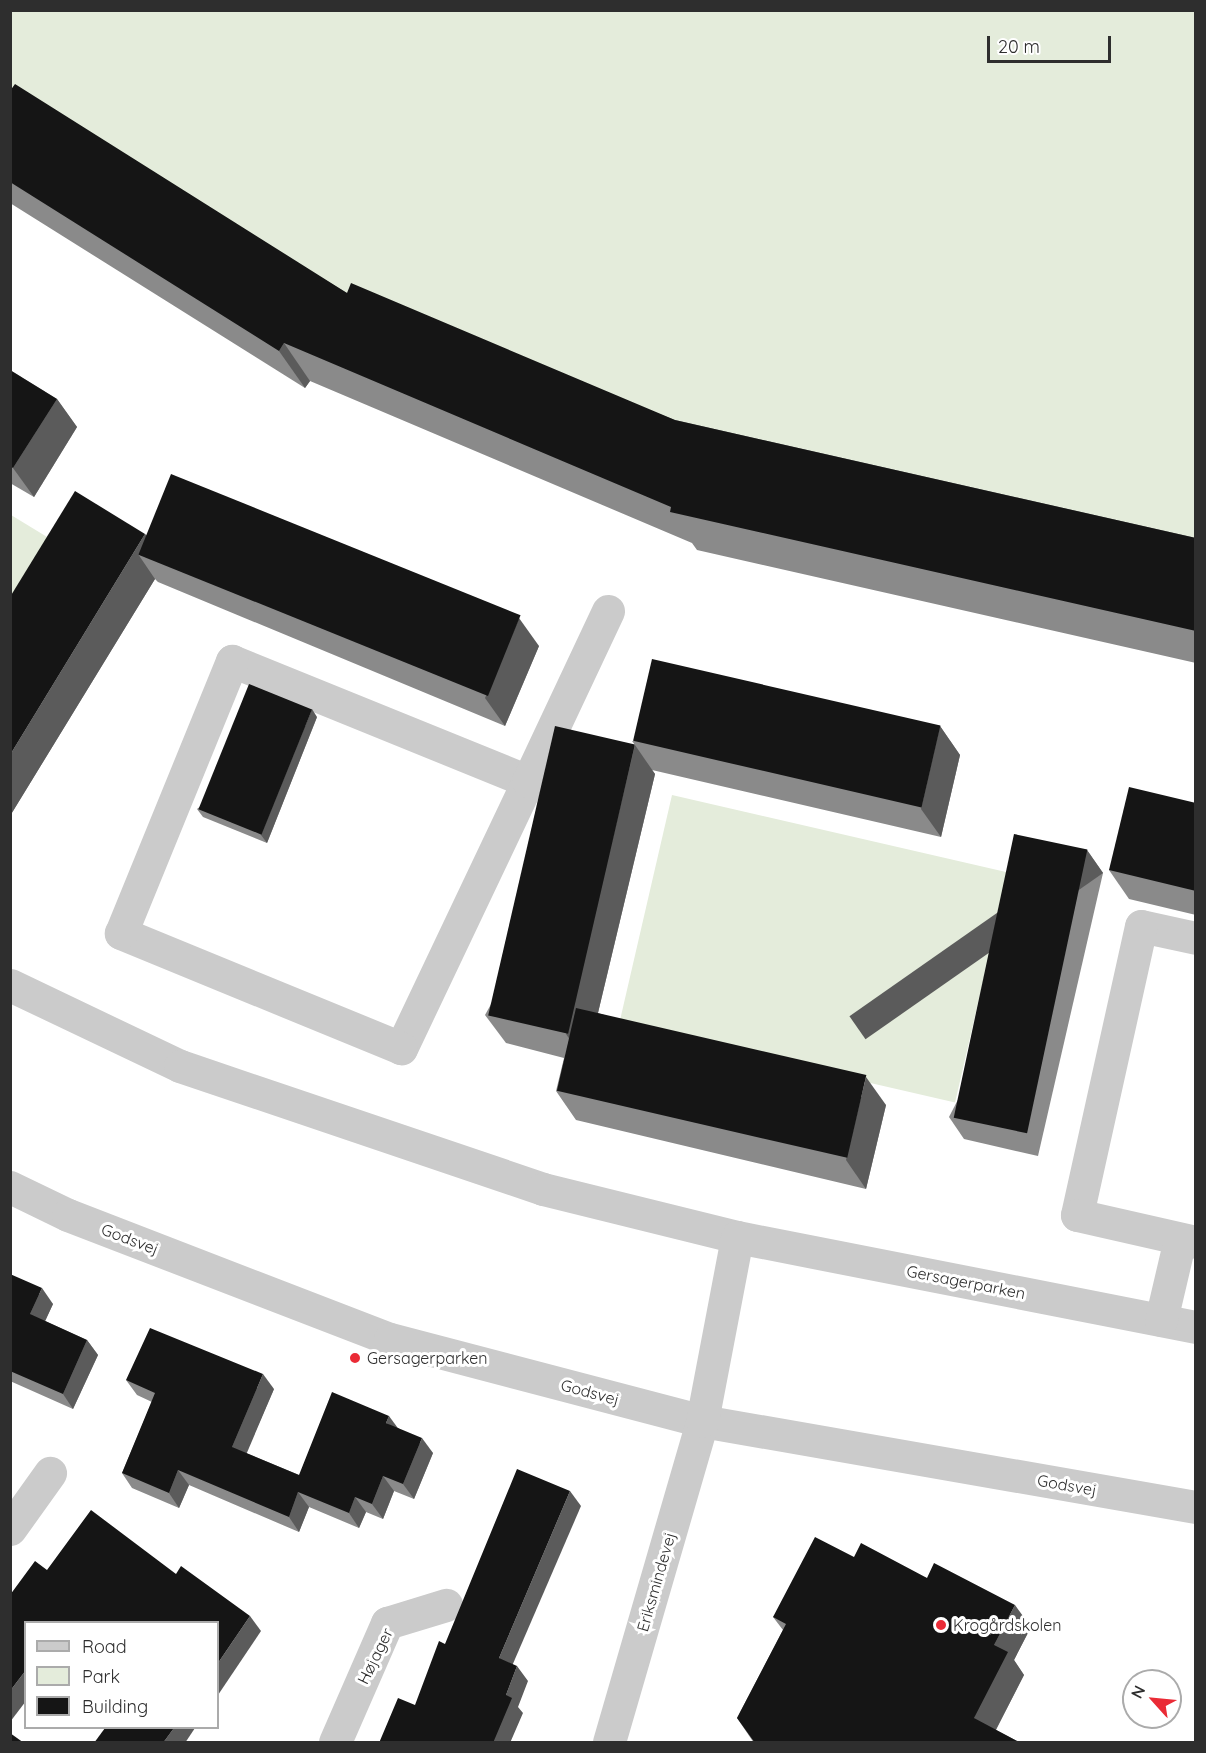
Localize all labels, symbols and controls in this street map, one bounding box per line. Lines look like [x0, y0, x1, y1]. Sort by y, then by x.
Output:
scale bar [990, 24, 1114, 62]
text: 20 m [998, 35, 1040, 58]
street label: Godsvej [99, 1219, 161, 1259]
street label: Gersagerparken [905, 1261, 1027, 1303]
place label: Gersagerparken [367, 1348, 488, 1368]
marker: Gersagerparken [348, 1351, 362, 1365]
street label: Godsvej [559, 1375, 621, 1409]
street label: Godsvej [1036, 1470, 1098, 1500]
street label: Eriksmindevej [633, 1530, 679, 1634]
place label: Krogårdskolen [953, 1615, 1061, 1635]
marker: Krogårdskolen [934, 1618, 948, 1632]
legend [24, 1621, 219, 1729]
street label: Højager [353, 1625, 397, 1687]
text: Road [82, 1635, 127, 1658]
text: Park [82, 1665, 120, 1688]
north arrow [1122, 1669, 1182, 1729]
text: N [1126, 1682, 1149, 1702]
text: Building [82, 1695, 148, 1718]

